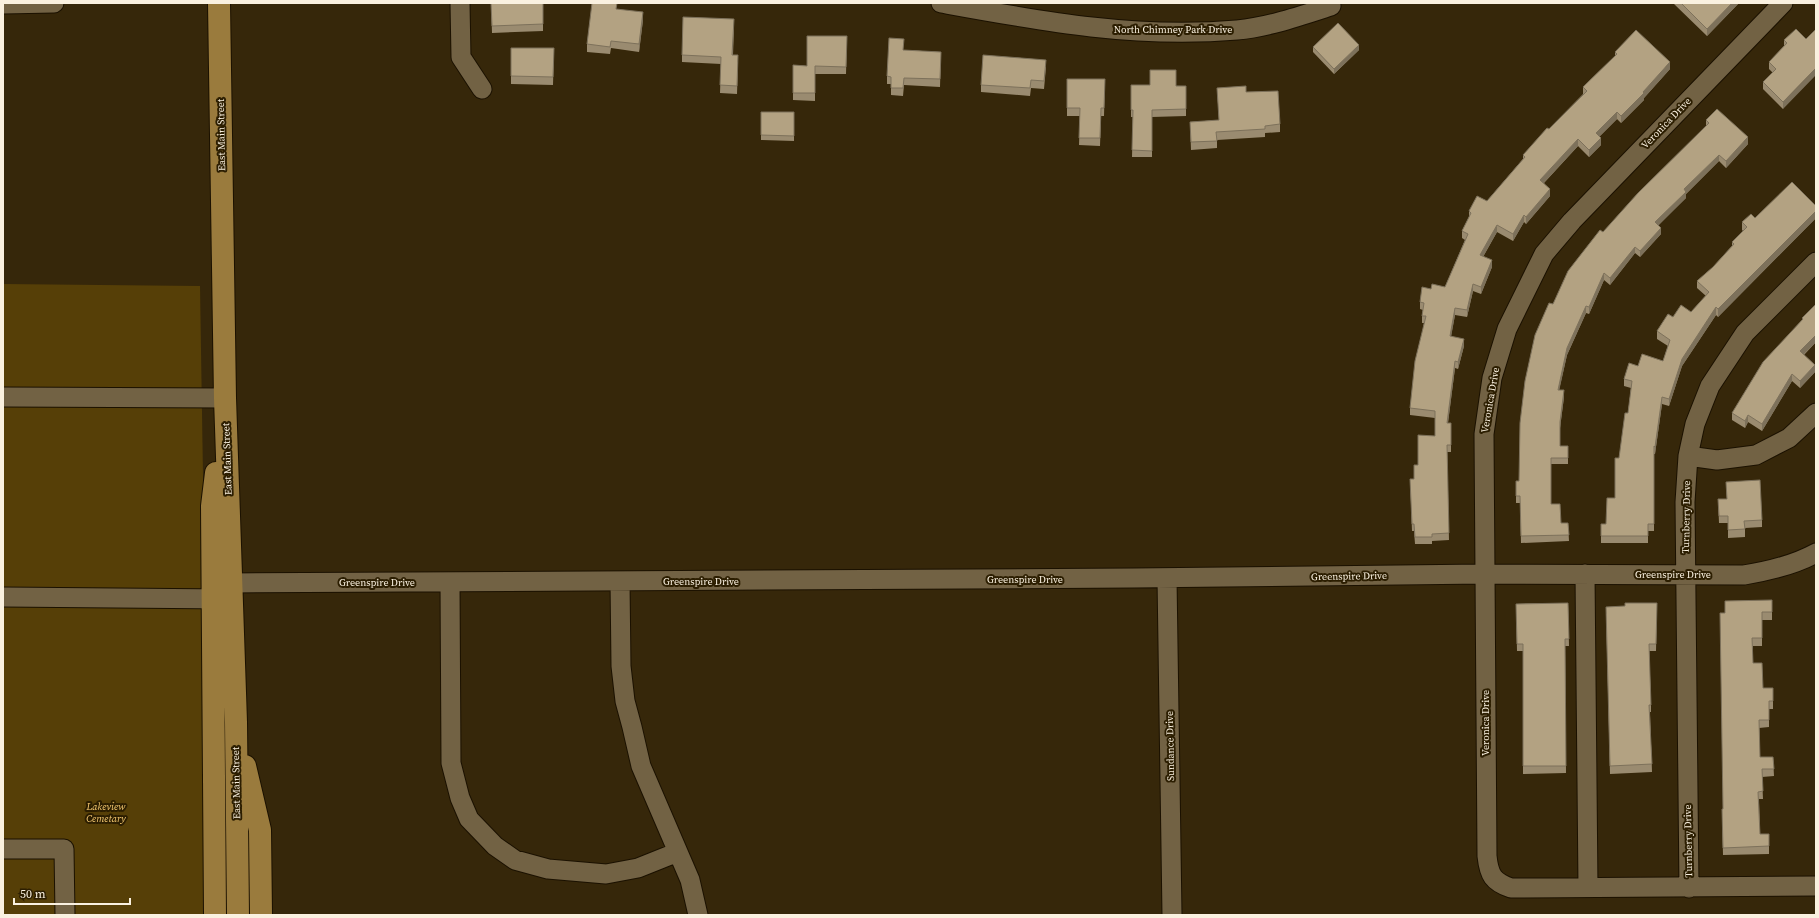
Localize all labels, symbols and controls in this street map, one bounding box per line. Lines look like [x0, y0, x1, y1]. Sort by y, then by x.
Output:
street label: North Chimney Park Drive [1114, 23, 1232, 36]
street label: Veronica Drive [1638, 95, 1694, 151]
street label: East Main Street [214, 98, 228, 171]
street label: Veronica Drive [1478, 366, 1502, 434]
street label: East Main Street [219, 422, 235, 495]
street label: Turnberry Drive [1679, 480, 1693, 554]
street label: Greenspire Drive [1635, 568, 1711, 581]
street label: Greenspire Drive [1311, 569, 1387, 583]
street label: Greenspire Drive [987, 573, 1063, 586]
street label: Greenspire Drive [663, 575, 739, 588]
street label: Greenspire Drive [339, 576, 415, 589]
street label: Veronica Drive [1479, 690, 1492, 756]
street label: Sundance Drive [1163, 711, 1177, 781]
street label: East Main Street [229, 746, 243, 819]
park label: Lakeview Cemetary [86, 800, 126, 825]
street label: Turnberry Drive [1681, 804, 1695, 878]
scale bar [14, 880, 130, 906]
text: 50 m [20, 886, 46, 902]

